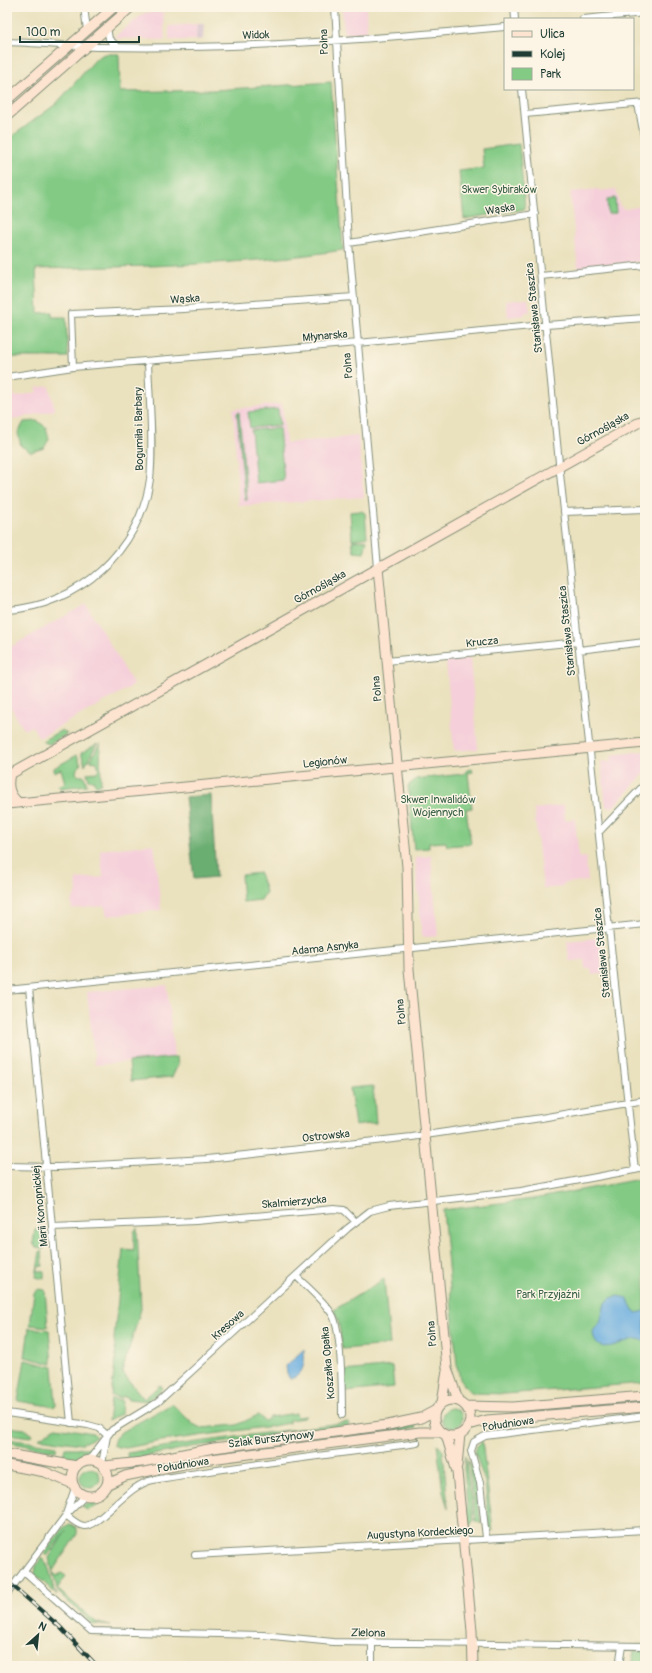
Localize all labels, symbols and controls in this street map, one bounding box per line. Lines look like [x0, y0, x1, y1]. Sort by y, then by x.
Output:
scale bar [20, 18, 139, 44]
legend [504, 18, 634, 90]
text: 100 m [26, 25, 61, 40]
text: Ulica [540, 27, 565, 42]
street label: Widok [242, 28, 270, 42]
street label: Polna [317, 29, 331, 55]
text: Kolej [540, 47, 565, 62]
text: Park [540, 67, 561, 82]
park label: Skwer Sybiraków [461, 183, 537, 196]
street label: Wąska [484, 200, 516, 218]
street label: Stanisława Staszica [523, 262, 545, 354]
street label: Wąska [170, 291, 200, 307]
street label: Młynarska [302, 328, 348, 344]
street label: Polna [340, 353, 356, 379]
street label: Bogumiła i Barbary [132, 387, 146, 471]
street label: Górnośląska [575, 409, 631, 449]
street label: Górnośląska [292, 567, 348, 607]
street label: Stanisława Staszica [556, 585, 578, 677]
street label: Krucza [465, 634, 499, 650]
street label: Polna [369, 676, 385, 702]
street label: Legionów [302, 753, 348, 771]
park label: Skwer Inwalidów Wojennych [400, 793, 476, 819]
street label: Stanisława Staszica [591, 907, 613, 999]
street label: Adama Asnyka [291, 938, 359, 958]
street label: Polna [393, 998, 409, 1026]
street label: Ostrowska [302, 1127, 350, 1145]
street label: Marii Konopnickiej [29, 1165, 51, 1247]
street label: Skalmierzycka [261, 1193, 327, 1211]
park label: Park Przyjaźni [516, 1288, 580, 1301]
street label: Kresowa [209, 1307, 247, 1343]
street label: Polna [424, 1321, 440, 1347]
street label: Koszałka Opałka [318, 1326, 338, 1400]
street label: Południowa [481, 1414, 535, 1434]
street label: Szlak Bursztynowy [227, 1427, 315, 1451]
street label: Południowa [156, 1455, 210, 1475]
street label: Augustyna Kordeckiego [366, 1524, 474, 1542]
north arrow [18, 1615, 58, 1655]
text: N [36, 1619, 49, 1634]
street label: Zielona [351, 1626, 385, 1640]

